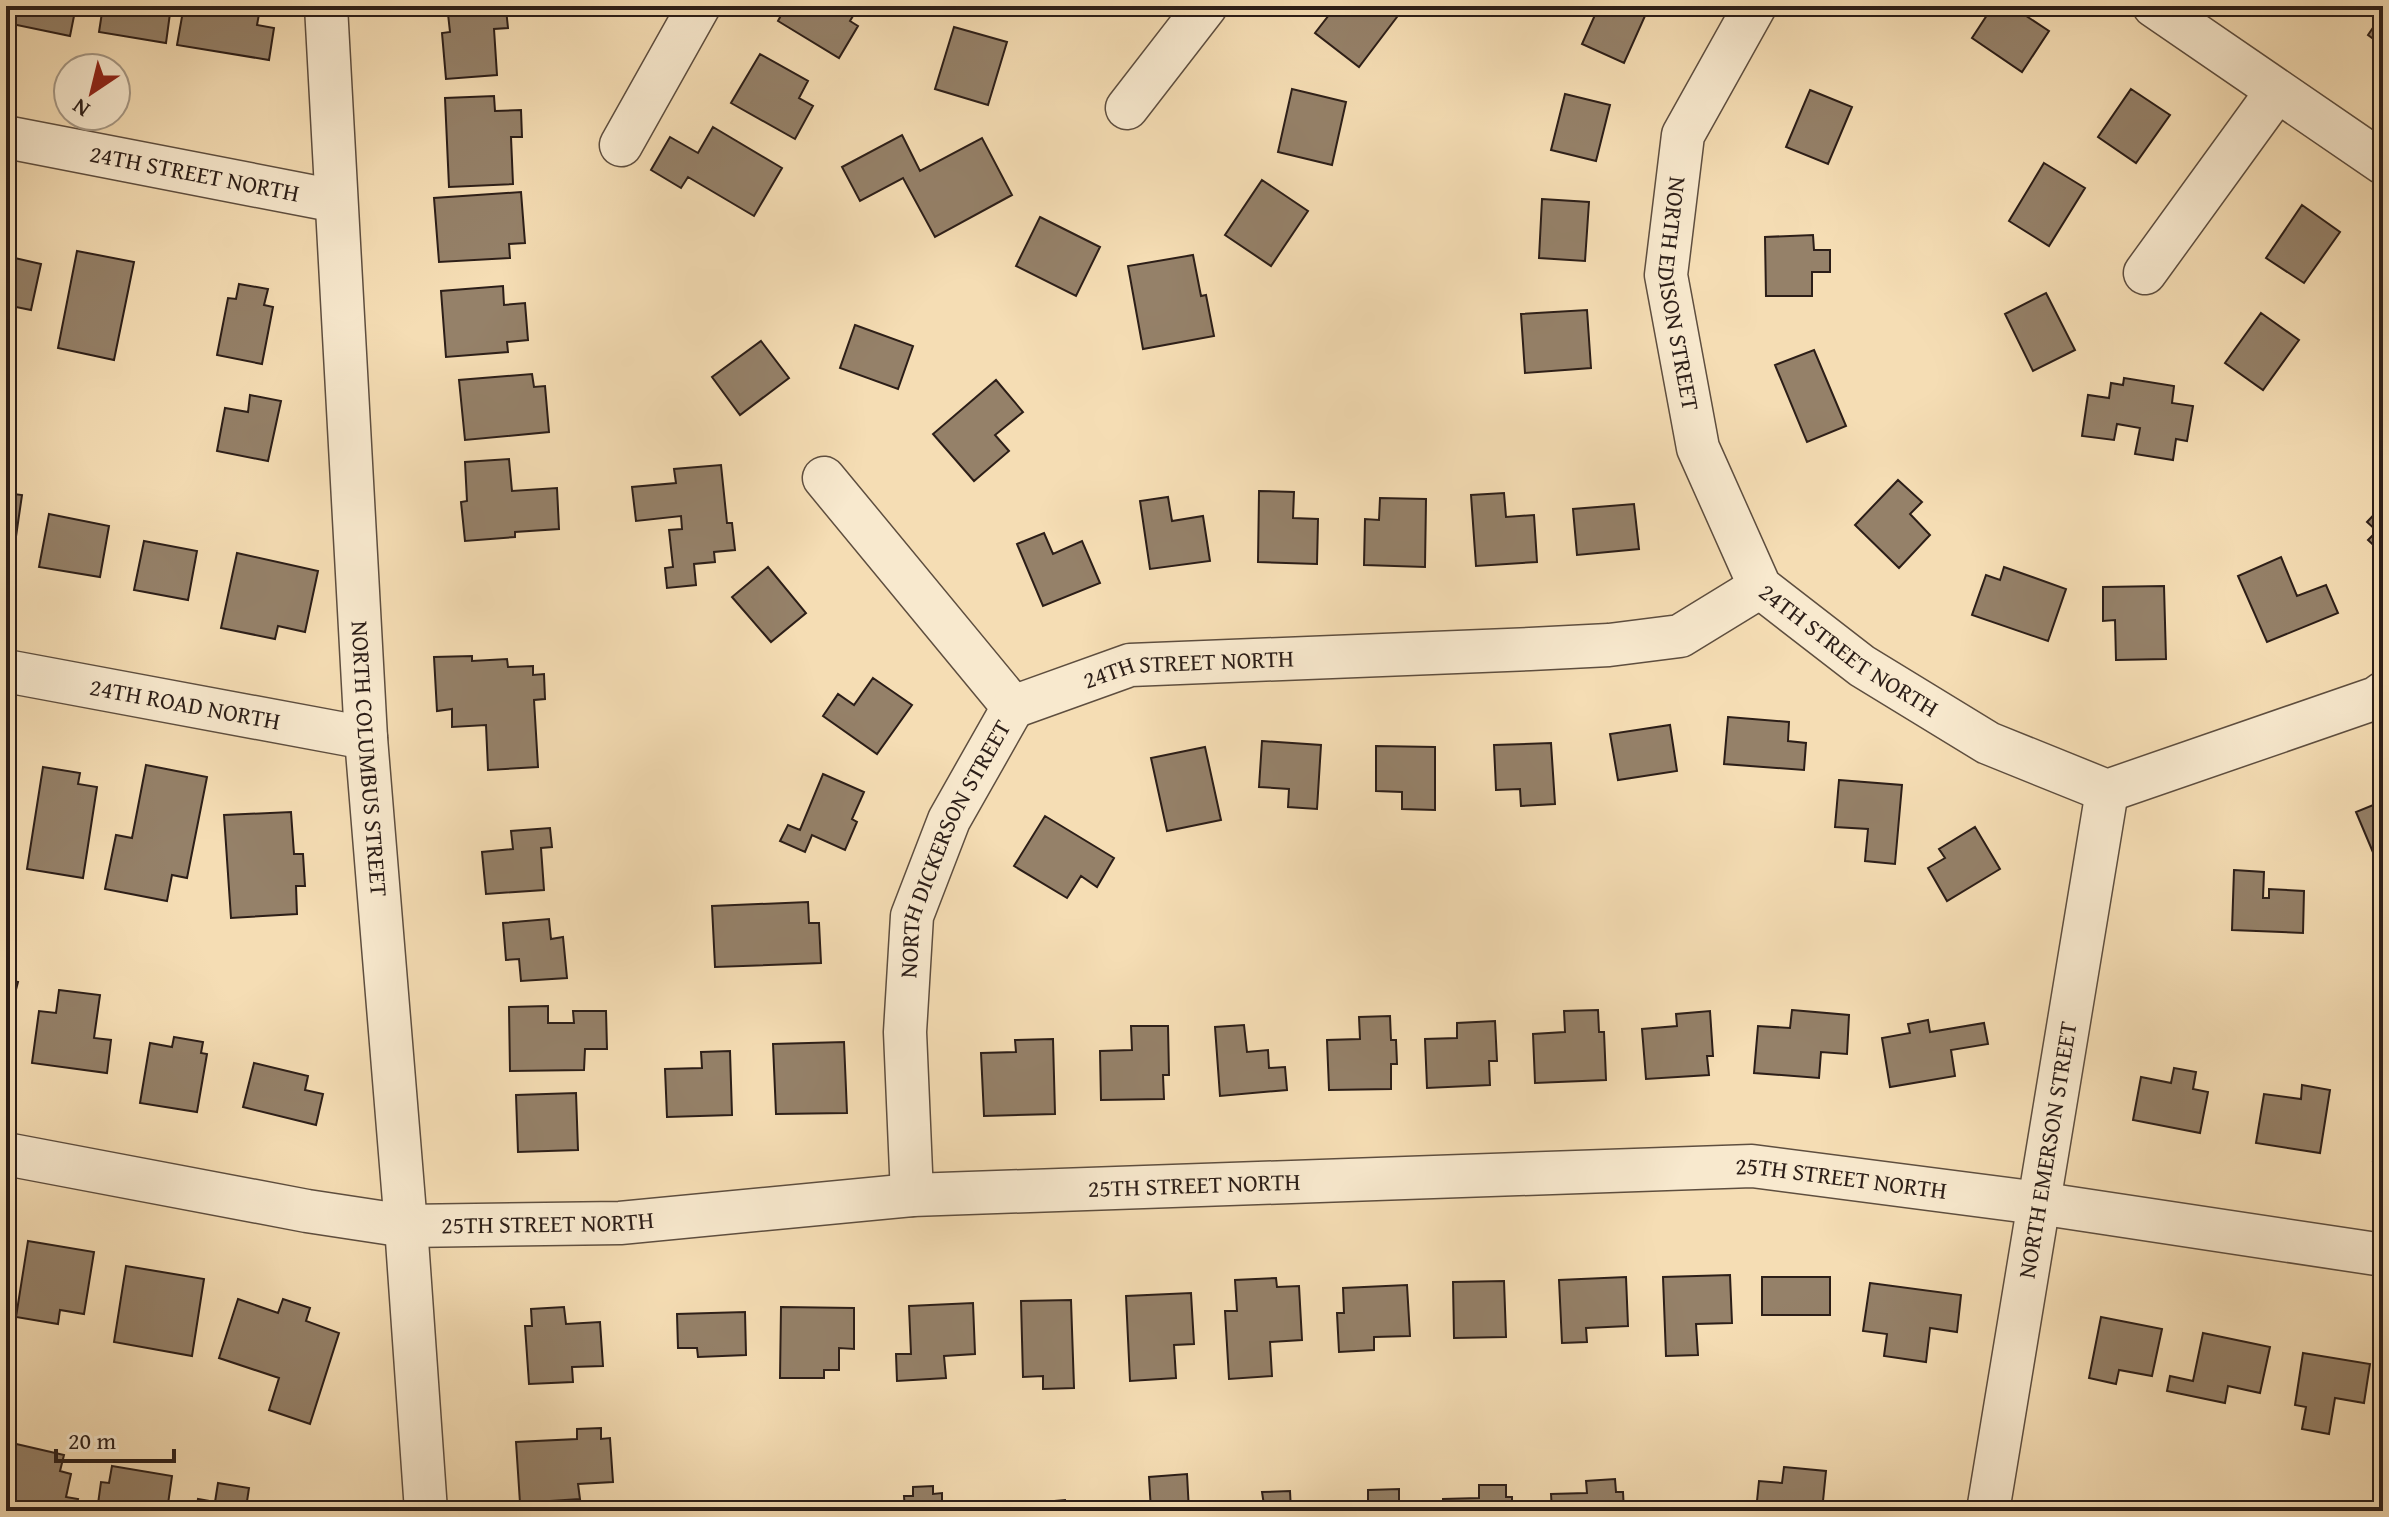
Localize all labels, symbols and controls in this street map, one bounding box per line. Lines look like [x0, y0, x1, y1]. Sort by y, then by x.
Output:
north arrow [52, 52, 132, 132]
text: N [65, 91, 96, 126]
street label: 24TH STREET NORTH [87, 136, 302, 211]
street label: NORTH EDISON STREET [1648, 175, 1709, 413]
street label: 24TH STREET NORTH [1752, 574, 1945, 726]
street label: NORTH COLUMBUS STREET [343, 620, 397, 898]
street label: 24TH STREET NORTH [1078, 640, 1295, 697]
street label: 24TH ROAD NORTH [87, 669, 283, 739]
street label: NORTH DICKERSON STREET [890, 713, 1019, 979]
street label: NORTH EMERSON STREET [2009, 1019, 2086, 1281]
street label: 25TH STREET NORTH [1735, 1147, 1949, 1208]
street label: 25TH STREET NORTH [1087, 1164, 1301, 1206]
street label: 25TH STREET NORTH [441, 1202, 655, 1243]
scale bar [56, 1413, 174, 1463]
text: 20 m [68, 1423, 116, 1458]

